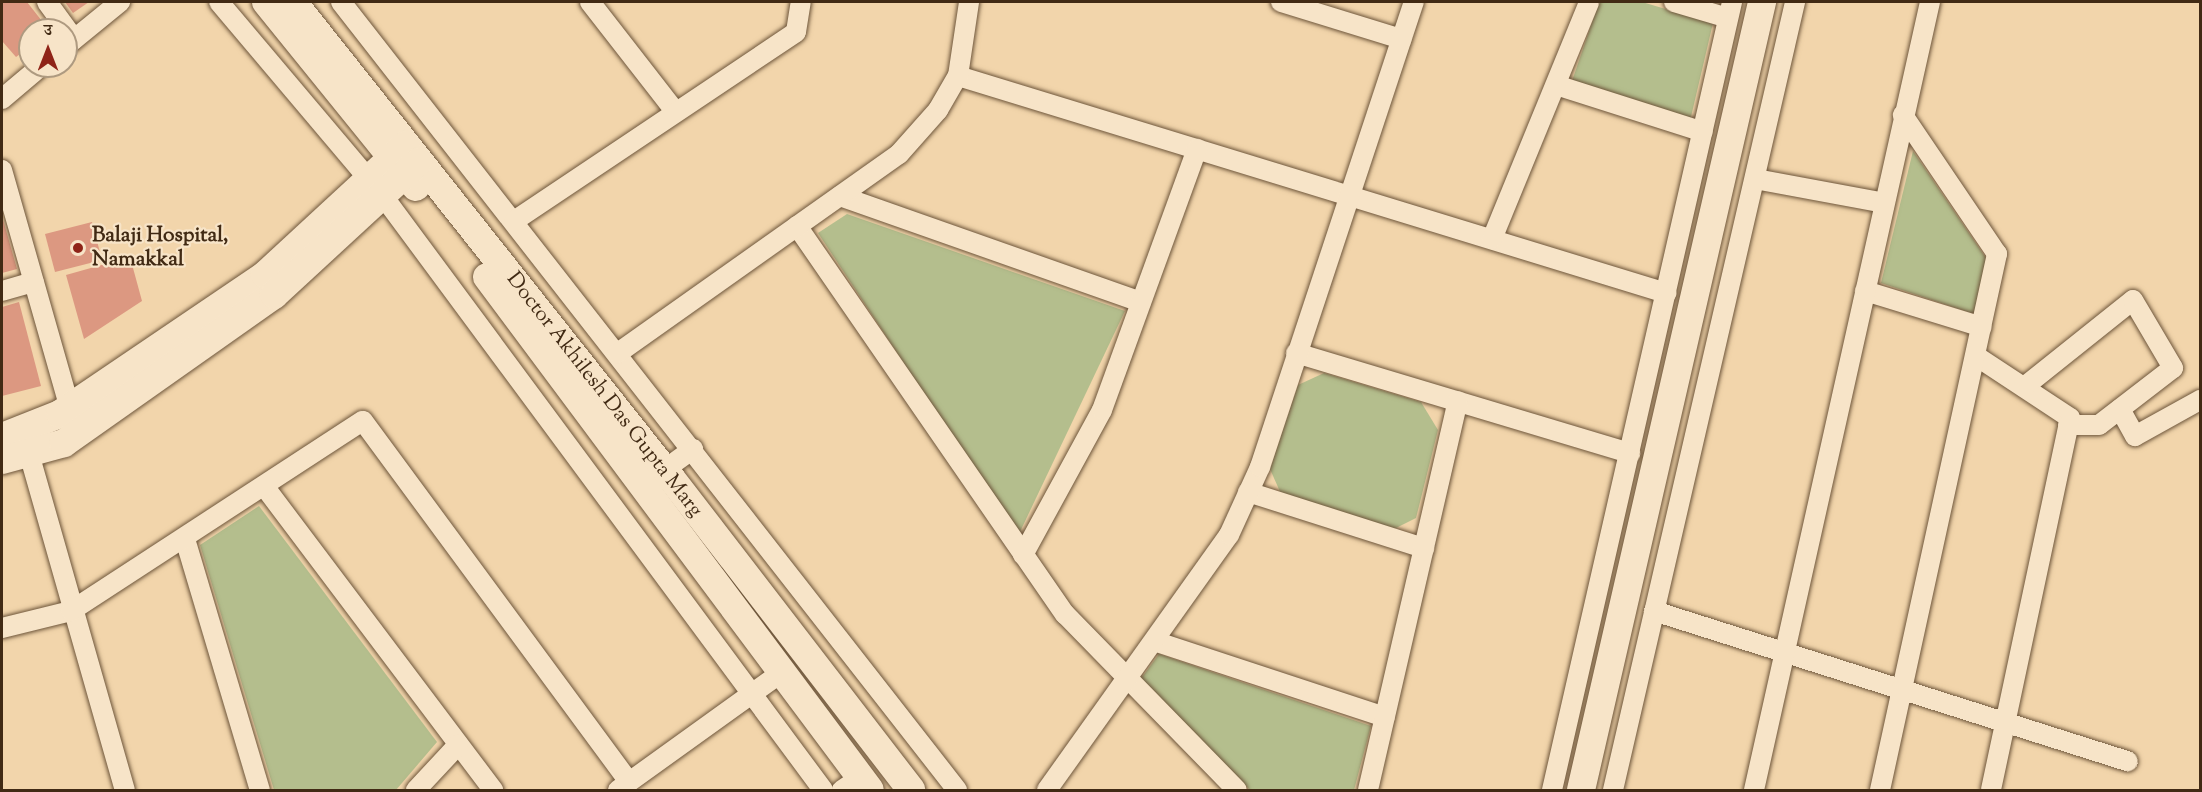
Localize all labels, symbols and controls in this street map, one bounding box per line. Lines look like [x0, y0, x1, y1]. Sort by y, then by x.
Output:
north arrow [18, 18, 78, 78]
text: उ [44, 20, 52, 43]
place label: Balaji Hospital, Namakkal [92, 223, 228, 273]
marker: Balaji Hospital, Namakkal [69, 239, 87, 257]
street label: Doctor Akhilesh Das Gupta Marg [501, 268, 707, 522]

